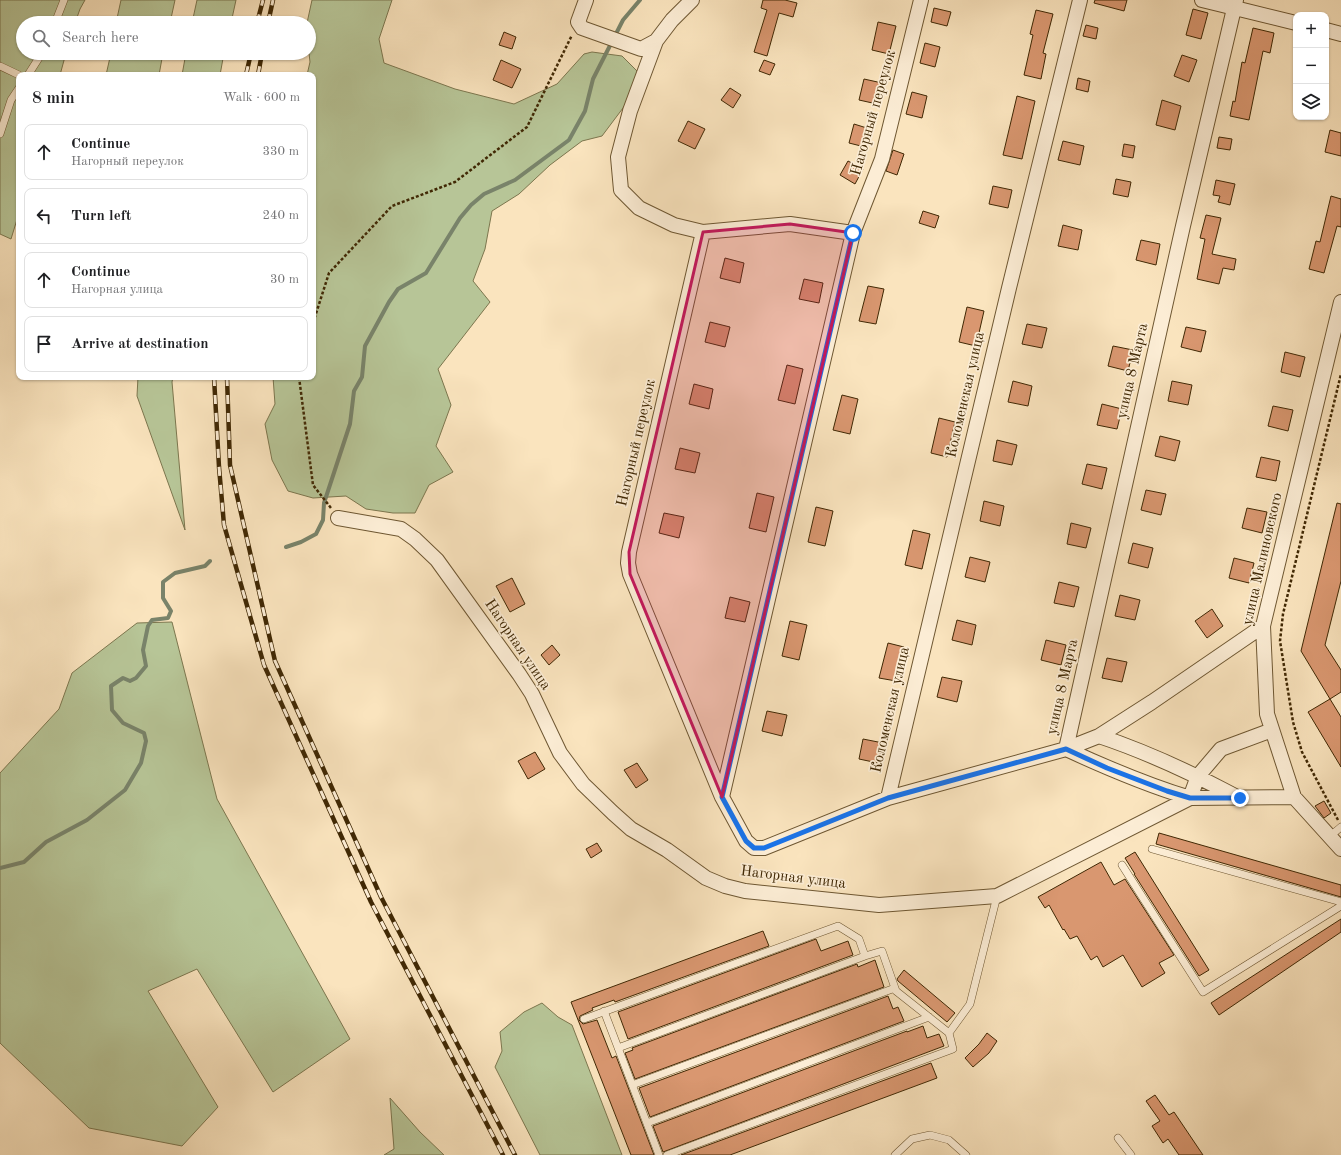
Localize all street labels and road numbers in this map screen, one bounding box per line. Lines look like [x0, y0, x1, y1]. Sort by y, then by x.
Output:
street label: Нагорный переулок [849, 48, 899, 178]
street label: улица 8 Марта [1115, 321, 1151, 420]
street label: Коломенская улица [944, 330, 988, 460]
street label: Нагорный переулок [615, 378, 659, 508]
street label: улица Малиновского [1240, 491, 1286, 627]
street label: Нагорная улица [481, 597, 553, 694]
street label: улица 8 Марта [1045, 637, 1081, 736]
street label: Коломенская улица [869, 645, 913, 775]
street label: Нагорная улица [739, 864, 847, 892]

